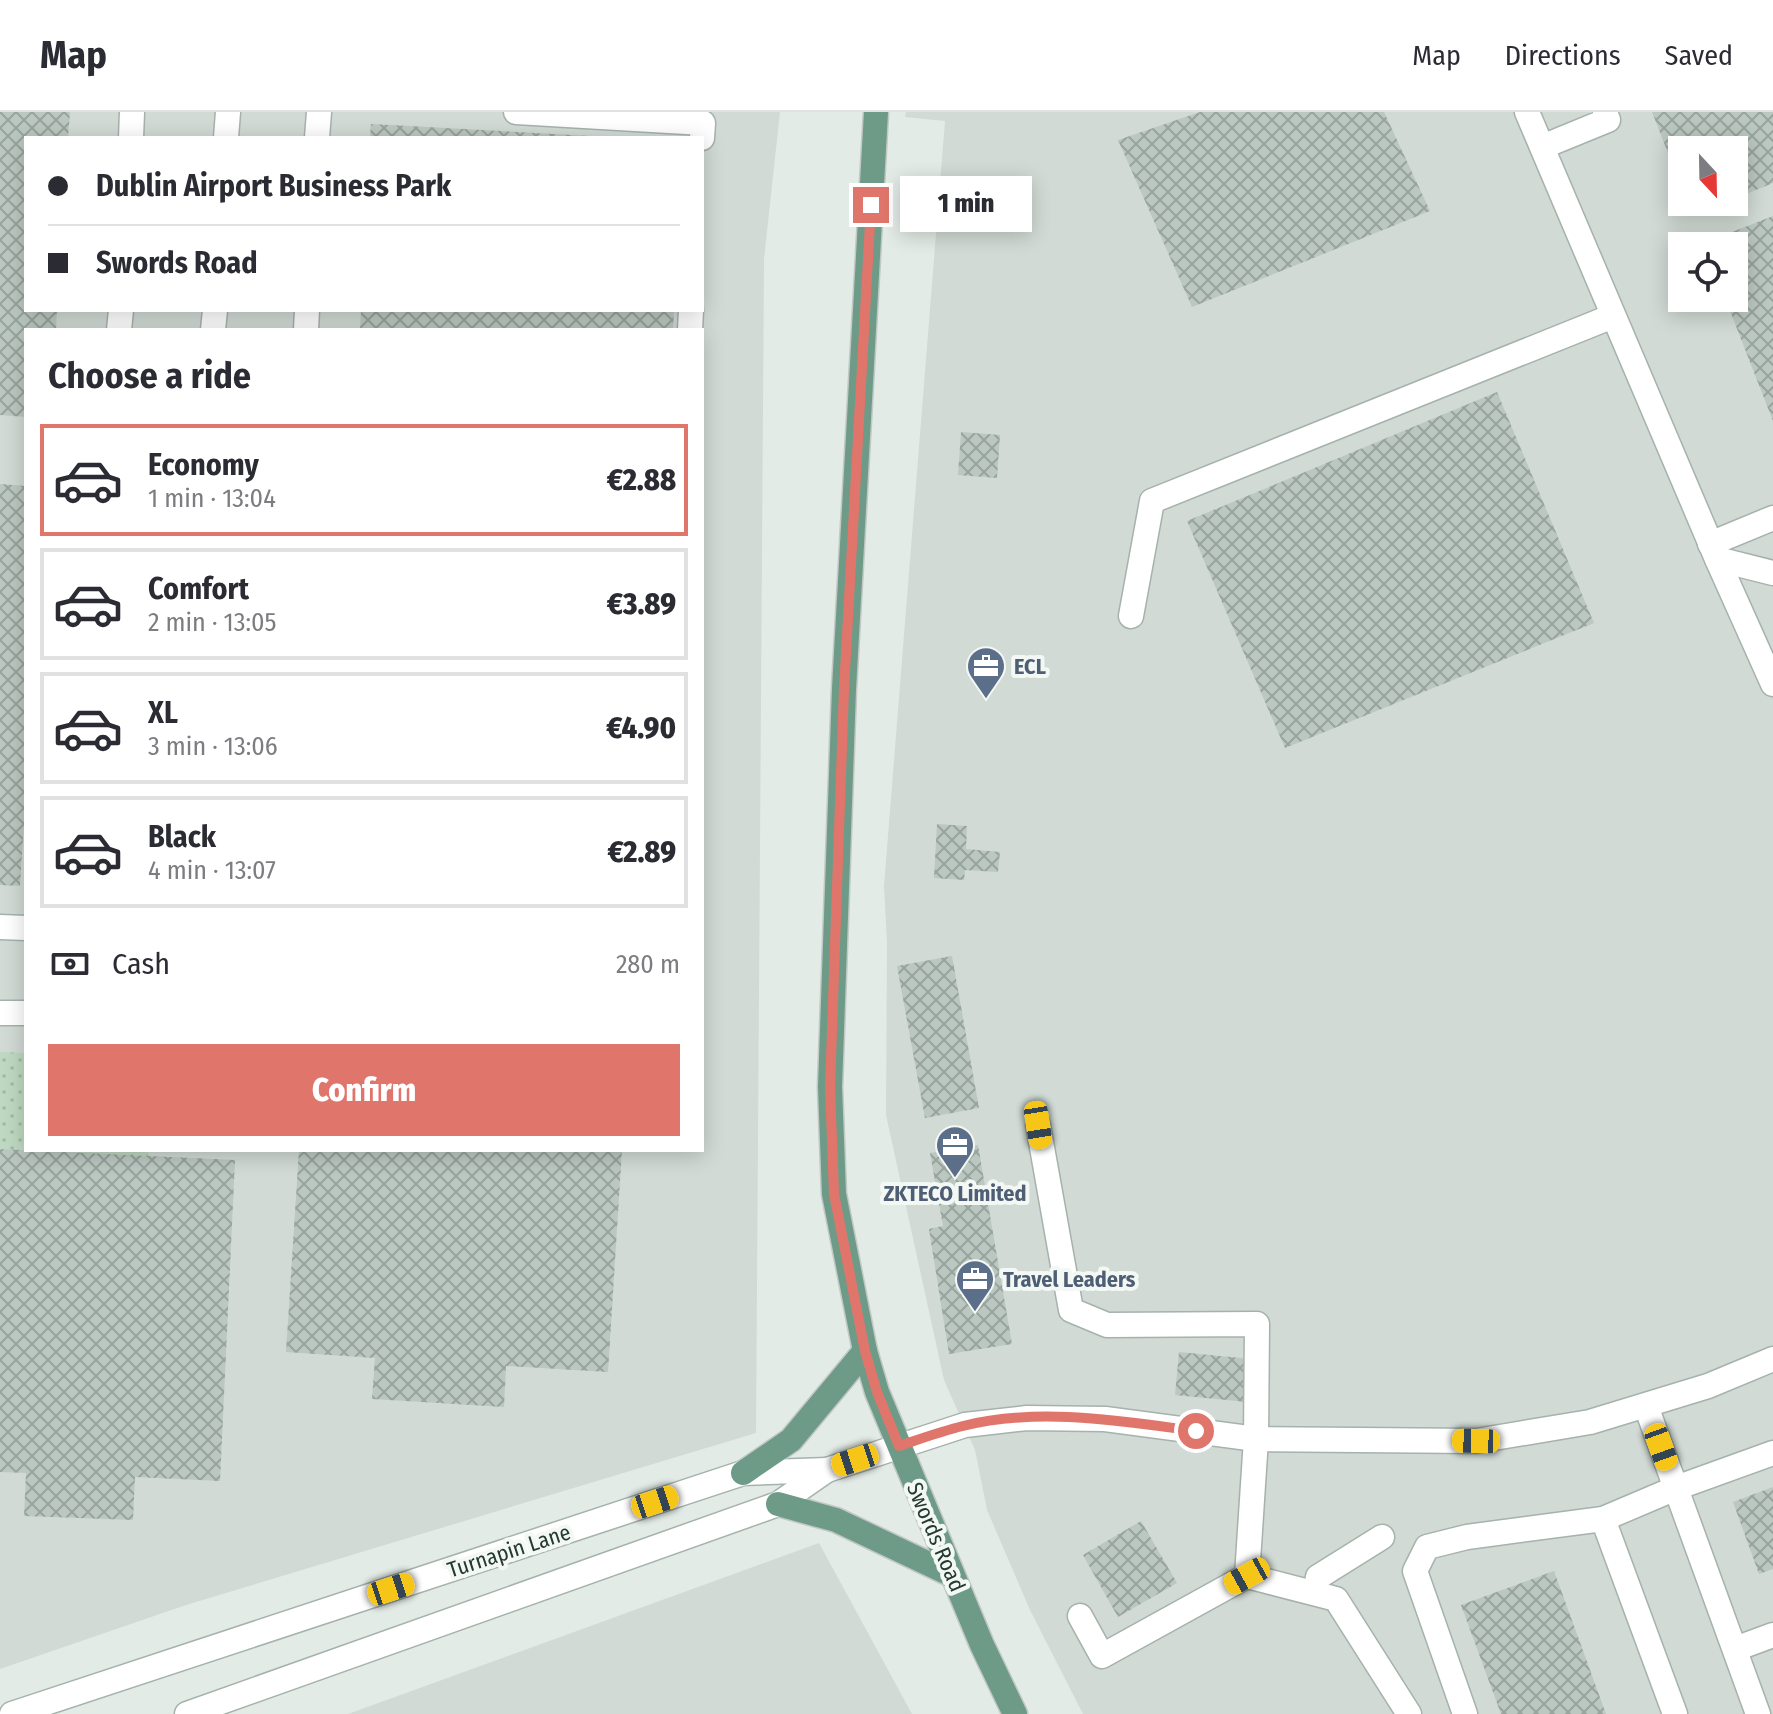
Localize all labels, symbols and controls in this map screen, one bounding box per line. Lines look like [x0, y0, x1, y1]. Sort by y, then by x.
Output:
text: Map [40, 32, 107, 78]
text: Map [1412, 39, 1461, 72]
text: Directions [1505, 39, 1621, 72]
text: Saved [1665, 39, 1733, 72]
north arrow [1668, 136, 1748, 216]
map controls [1668, 136, 1748, 312]
text: Dublin Airport Business Park [96, 168, 451, 204]
callout: 1 min [899, 177, 1031, 233]
route end [853, 187, 889, 223]
text: 1 min [938, 188, 994, 219]
button: locate [1668, 232, 1748, 312]
text: Swords Road [96, 245, 258, 281]
text: Choose a ride [48, 354, 251, 398]
icon: car [52, 444, 124, 516]
text: Economy [148, 447, 259, 483]
text: €2.88 [607, 462, 676, 498]
text: 1 min · 13:04 [148, 483, 276, 514]
icon: car [52, 568, 124, 640]
text: Comfort [148, 571, 249, 607]
text: €3.89 [607, 586, 676, 622]
text: 2 min · 13:05 [148, 607, 276, 638]
office icon: ECL [965, 645, 1007, 700]
place label: ECL [1014, 653, 1047, 680]
icon: car [52, 692, 124, 764]
text: XL [148, 695, 178, 731]
text: €4.90 [606, 710, 676, 746]
text: 3 min · 13:06 [148, 731, 278, 762]
icon: car [52, 816, 124, 888]
text: Black [148, 819, 216, 855]
text: €2.89 [607, 834, 676, 870]
text: 4 min · 13:07 [148, 855, 276, 886]
icon: cash [48, 942, 92, 986]
text: Cash [112, 946, 170, 982]
text: 280 m [616, 949, 680, 980]
button: Confirm [48, 1044, 680, 1136]
car [1022, 1099, 1054, 1151]
office icon: ZKTECO Limited [934, 1124, 976, 1179]
place label: ZKTECO Limited [884, 1180, 1026, 1207]
office icon: Travel Leaders [954, 1258, 996, 1313]
place label: Travel Leaders [1003, 1266, 1136, 1293]
route start [1178, 1413, 1214, 1449]
car [1642, 1420, 1680, 1474]
car [1452, 1429, 1500, 1453]
car [828, 1441, 882, 1479]
street label: Swords Road [901, 1478, 971, 1596]
car [628, 1483, 682, 1521]
street label: Turnapin Lane [444, 1518, 574, 1584]
car [1220, 1554, 1274, 1598]
car [364, 1570, 418, 1608]

